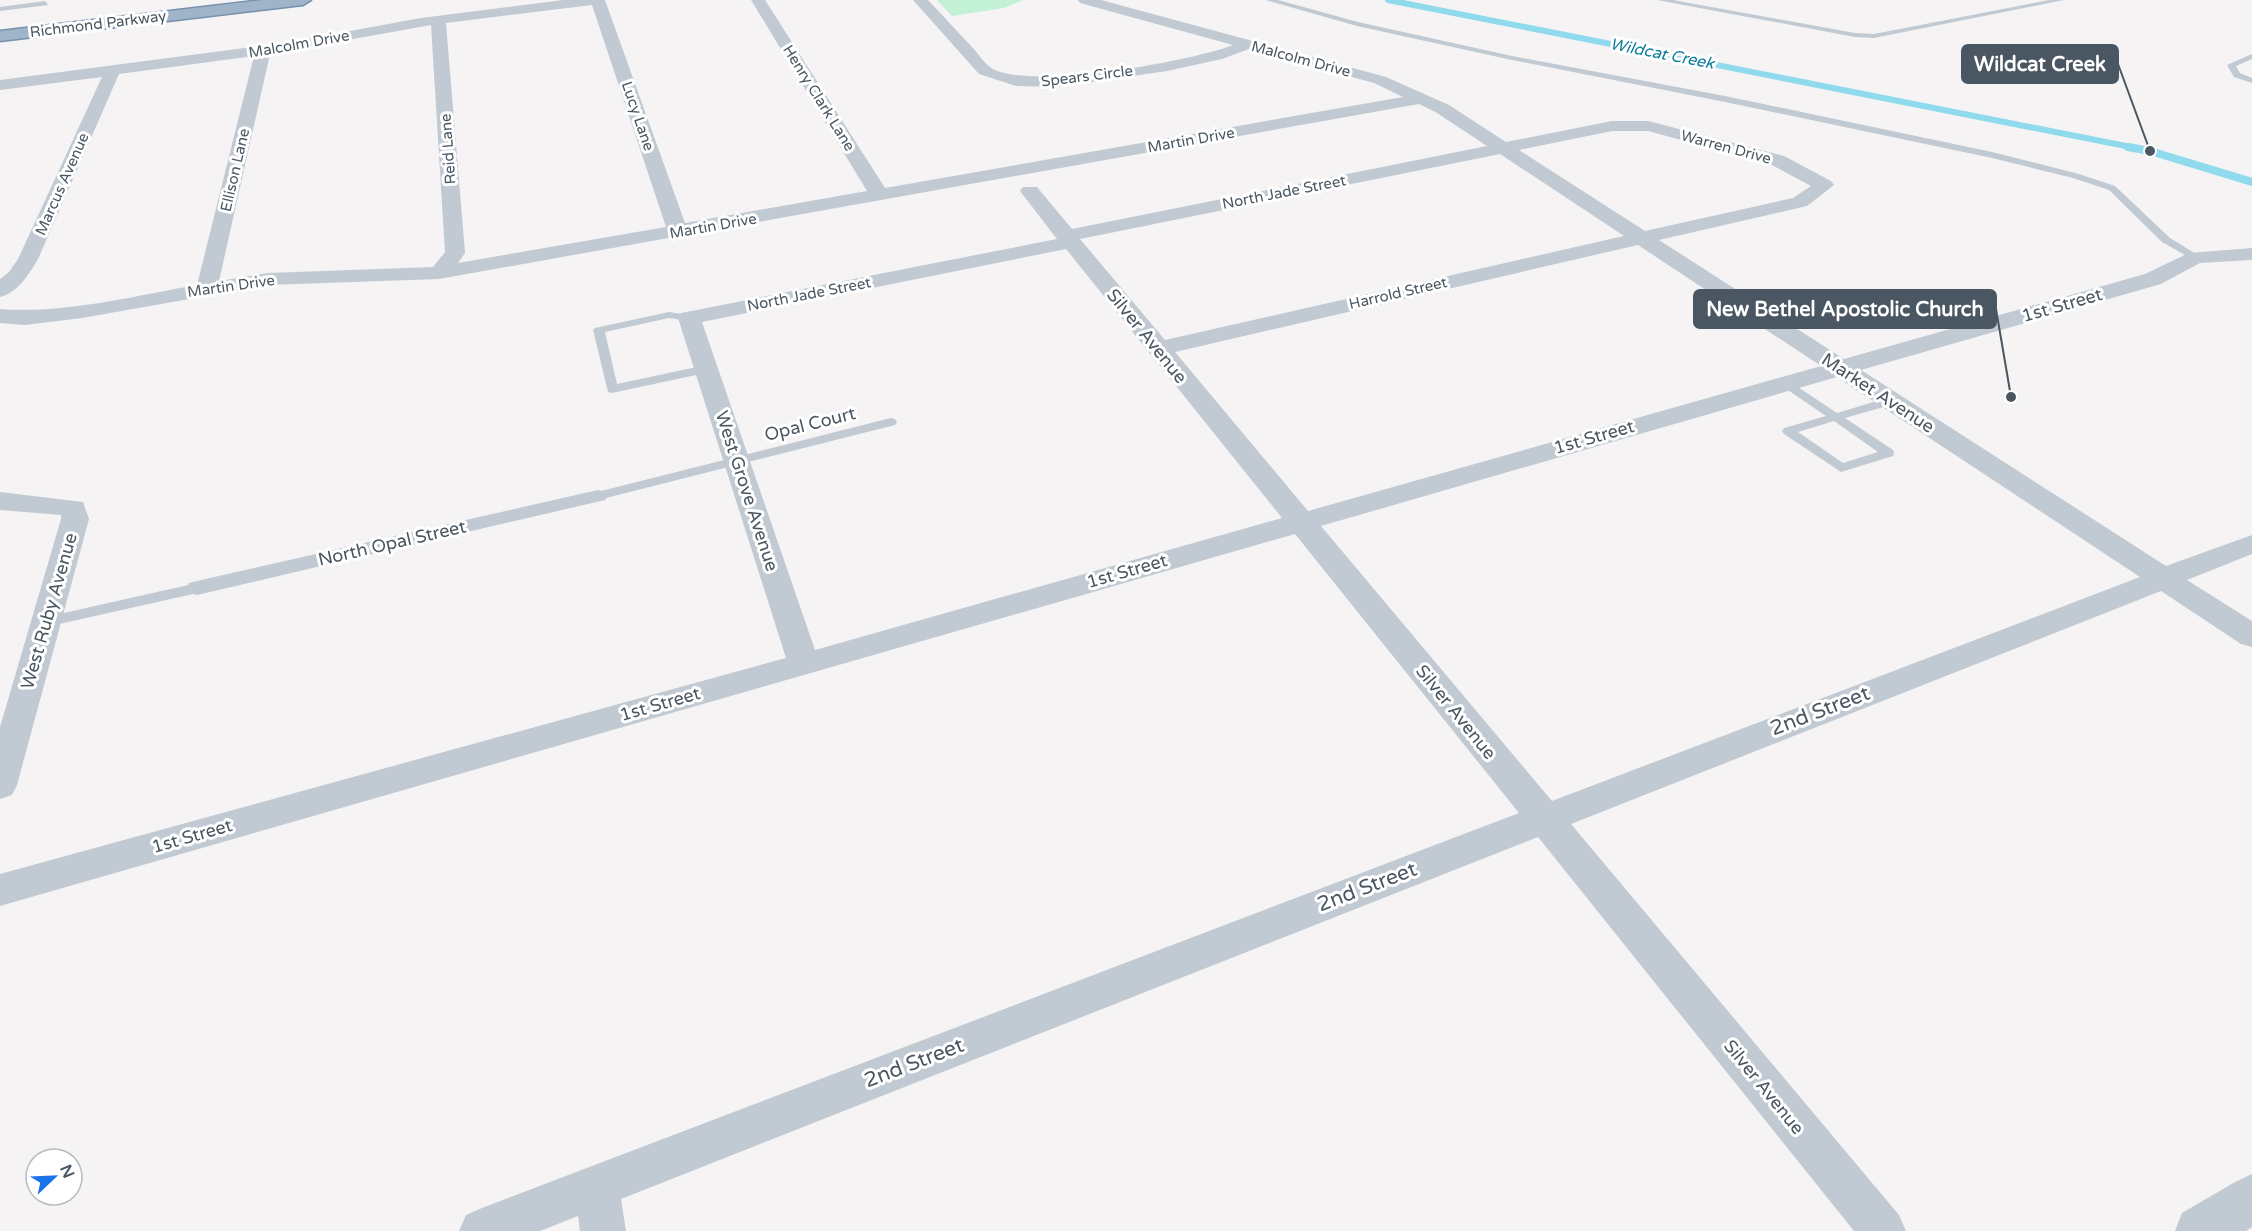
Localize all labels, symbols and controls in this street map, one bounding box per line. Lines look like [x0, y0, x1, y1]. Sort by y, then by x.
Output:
street label: Richmond Parkway [29, 7, 167, 41]
street label: Malcolm Drive [247, 26, 351, 62]
water label: Wildcat Creek [1608, 34, 1717, 74]
street label: Malcolm Drive [1249, 37, 1353, 81]
street label: Henry Clark Lane [779, 42, 859, 154]
callout: Wildcat Creek [1962, 45, 2118, 83]
text: Wildcat Creek [1974, 53, 2106, 77]
street label: Spears Circle [1040, 61, 1134, 91]
street label: Lucy Lane [618, 79, 658, 153]
street label: Reid Lane [437, 113, 459, 185]
street label: Martin Drive [1146, 123, 1236, 157]
street label: Warren Drive [1679, 126, 1773, 168]
street label: Ellison Lane [217, 127, 253, 213]
street label: Marcus Avenue [31, 130, 93, 238]
street label: North Jade Street [1221, 171, 1348, 213]
street label: Martin Drive [668, 209, 758, 243]
street label: Martin Drive [186, 271, 276, 301]
street label: North Jade Street [746, 273, 873, 315]
street label: Harrold Street [1347, 273, 1449, 313]
street label: 1st Street [2019, 283, 2105, 327]
street label: Silver Avenue [1102, 284, 1192, 388]
callout: New Bethel Apostolic Church [1694, 290, 1996, 328]
text: New Bethel Apostolic Church [1706, 298, 1984, 322]
street label: Market Avenue [1817, 348, 1939, 438]
street label: Opal Court [762, 402, 858, 446]
street label: West Grove Avenue [711, 408, 783, 574]
street label: 1st Street [1551, 415, 1637, 459]
street label: North Opal Street [316, 515, 468, 571]
street label: West Ruby Avenue [16, 530, 82, 692]
street label: 1st Street [1084, 549, 1170, 593]
street label: Silver Avenue [1411, 660, 1501, 764]
street label: 2nd Street [1767, 681, 1873, 741]
street label: 1st Street [617, 682, 703, 726]
street label: 1st Street [149, 814, 235, 858]
street label: 2nd Street [1314, 857, 1420, 917]
street label: 2nd Street [861, 1033, 967, 1093]
street label: Silver Avenue [1719, 1035, 1809, 1139]
north arrow [24, 1147, 84, 1207]
text: N [55, 1162, 79, 1181]

